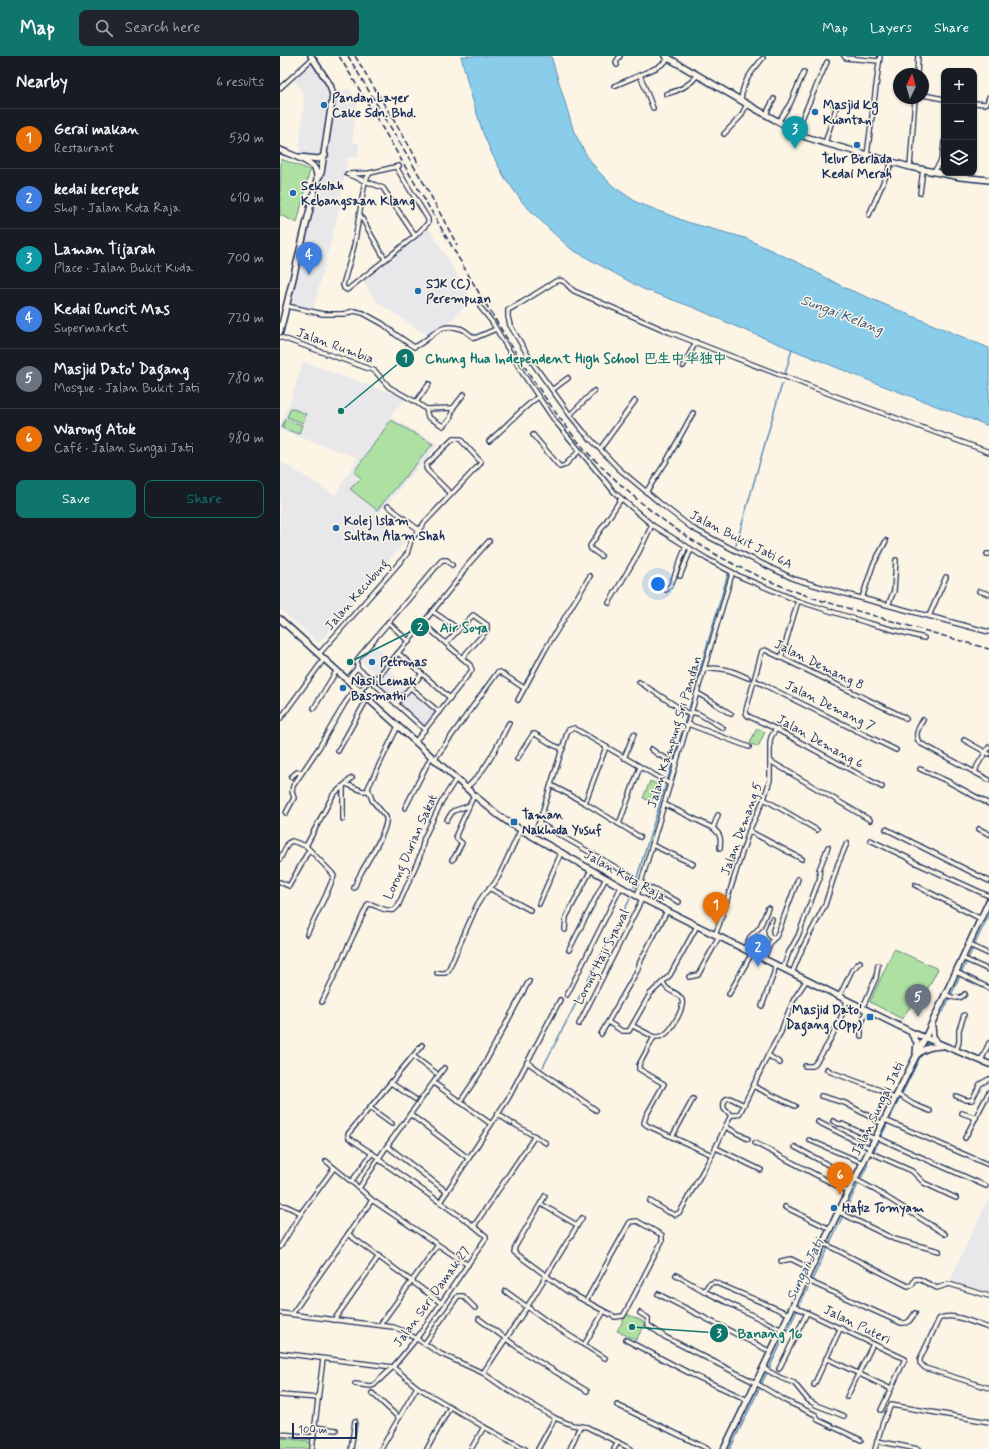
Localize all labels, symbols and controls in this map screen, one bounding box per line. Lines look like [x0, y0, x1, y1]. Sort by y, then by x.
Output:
search box [79, 10, 359, 46]
text: Map [20, 16, 55, 41]
icon: search [93, 17, 115, 39]
text: Search here [125, 18, 200, 38]
text: Map [822, 19, 848, 37]
text: Layers [870, 19, 912, 37]
text: Share [934, 19, 969, 37]
north arrow [893, 68, 929, 104]
map controls [941, 68, 977, 176]
button: + [941, 68, 977, 104]
text: Nearby [16, 71, 68, 93]
text: 6 results [216, 74, 264, 91]
place label: Pandan Layer Cake Sdn. Bhd. [332, 90, 416, 122]
place label: Masjid Kg Kuantan [823, 97, 879, 129]
marker: Pandan Layer Cake Sdn. Bhd. [319, 100, 329, 110]
button: − [941, 104, 977, 140]
marker: Masjid Kg Kuantan [810, 107, 820, 117]
pin: 3 [782, 116, 808, 149]
text: Gerai makan [54, 120, 139, 140]
text: 1 [26, 130, 32, 147]
text: 530 m [229, 130, 264, 147]
text: Restaurant [54, 140, 114, 157]
marker: Telur Berlada Kedai Merah [852, 140, 862, 150]
button: layers [941, 140, 977, 176]
place label: Telur Berlada Kedai Merah [822, 151, 892, 183]
place label: Sekolah Kebangsaan Klang [301, 178, 416, 211]
text: kedai kerepek [54, 180, 139, 200]
marker: Sekolah Kebangsaan Klang [288, 188, 298, 198]
text: 2 [26, 190, 32, 207]
text: 610 m [230, 190, 264, 207]
text: Shop · Jalan Kota Raja [54, 200, 180, 217]
text: Laman Tijarah [54, 240, 155, 260]
pin: 4 [296, 242, 322, 275]
text: 3 [26, 250, 32, 267]
text: 700 m [227, 250, 264, 267]
text: Place · Jalan Bukit Kuda [54, 260, 193, 277]
place label: SJK (C) Perempuan [426, 276, 491, 308]
marker: SJK (C) Perempuan [413, 286, 423, 296]
water label: Sungai Kelang [798, 291, 887, 341]
text: Kedai Runcit Mas [54, 300, 170, 320]
text: 4 [25, 310, 33, 327]
text: 720 m [228, 310, 264, 327]
text: Supermarket [54, 320, 128, 337]
street label: Jalan Rumbia [294, 324, 376, 368]
callout: Chung Hua Independent High School 巴生中华独中 [395, 345, 738, 371]
text: Chung Hua Independent High School 巴生中华独中 [425, 350, 727, 370]
text: 1 [402, 351, 408, 367]
text: Masjid Dato' Dagang [54, 360, 189, 380]
text: 5 [25, 370, 33, 387]
text: 780 m [227, 370, 264, 387]
text: Mosque · Jalan Bukit Jati [54, 380, 199, 397]
text: Warong Atok [54, 420, 136, 440]
text: 6 [26, 430, 32, 447]
text: 980 m [229, 430, 264, 447]
text: Café · Jalan Sungai Jati [54, 440, 194, 457]
button: Save [16, 480, 136, 518]
button: Share [144, 480, 264, 518]
street label: Jalan Bukit Jati 6A [687, 507, 795, 573]
place label: Kolej Islam Sultan Alam Shah [344, 513, 445, 545]
marker: Kolej Islam Sultan Alam Shah [331, 523, 341, 533]
street label: Jalan Kecubung [321, 556, 394, 636]
your location [648, 574, 668, 594]
callout: Air Soya [410, 614, 497, 640]
text: Air Soya [440, 619, 488, 637]
text: 2 [417, 620, 423, 636]
street label: Jalan Demang 8 [771, 636, 867, 694]
place label: Petronas [380, 654, 427, 671]
street label: Jalan Kampung Sri Pandan [644, 654, 708, 811]
marker: Petronas [367, 657, 377, 667]
place label: Nasi Lemak Basmathi [351, 673, 418, 705]
street label: Jalan Demang 7 [782, 677, 878, 735]
marker: Nasi Lemak Basmathi [338, 683, 348, 693]
street label: Jalan Demang 6 [774, 711, 867, 773]
street label: Jalan Demang 5 [717, 780, 767, 878]
street label: Lorong Durian Sakat [380, 792, 444, 903]
place label: Taman Nakhoda Yusuf [522, 807, 602, 839]
marker: Taman Nakhoda Yusuf [509, 817, 519, 827]
street label: Jalan Kota Raja [580, 846, 670, 906]
pin: 1 [703, 892, 729, 925]
street label: Lorong Haji Syawal [571, 906, 635, 1009]
pin: 2 [745, 934, 771, 967]
pin: 5 [905, 984, 931, 1017]
place label: Masjid Dato' Dagang (Opp) [785, 1002, 862, 1037]
marker: Masjid Dato' Dagang (Opp) [865, 1012, 875, 1022]
street label: Jalan Sungai Jati [848, 1059, 909, 1159]
pin: 6 [827, 1162, 853, 1195]
place label: Hafiz Tomyam [842, 1200, 925, 1217]
marker: Hafiz Tomyam [829, 1203, 839, 1213]
water label: Sungai Jati [782, 1234, 830, 1305]
street label: Jalan Seri Damak 27 [390, 1243, 474, 1351]
street label: Jalan Puteri [821, 1301, 893, 1349]
callout: Banang 16 [709, 1320, 810, 1346]
text: Banang 16 [737, 1325, 803, 1344]
text: 3 [716, 1326, 722, 1342]
scale bar [292, 1421, 357, 1440]
text: 100 m [298, 1423, 328, 1437]

